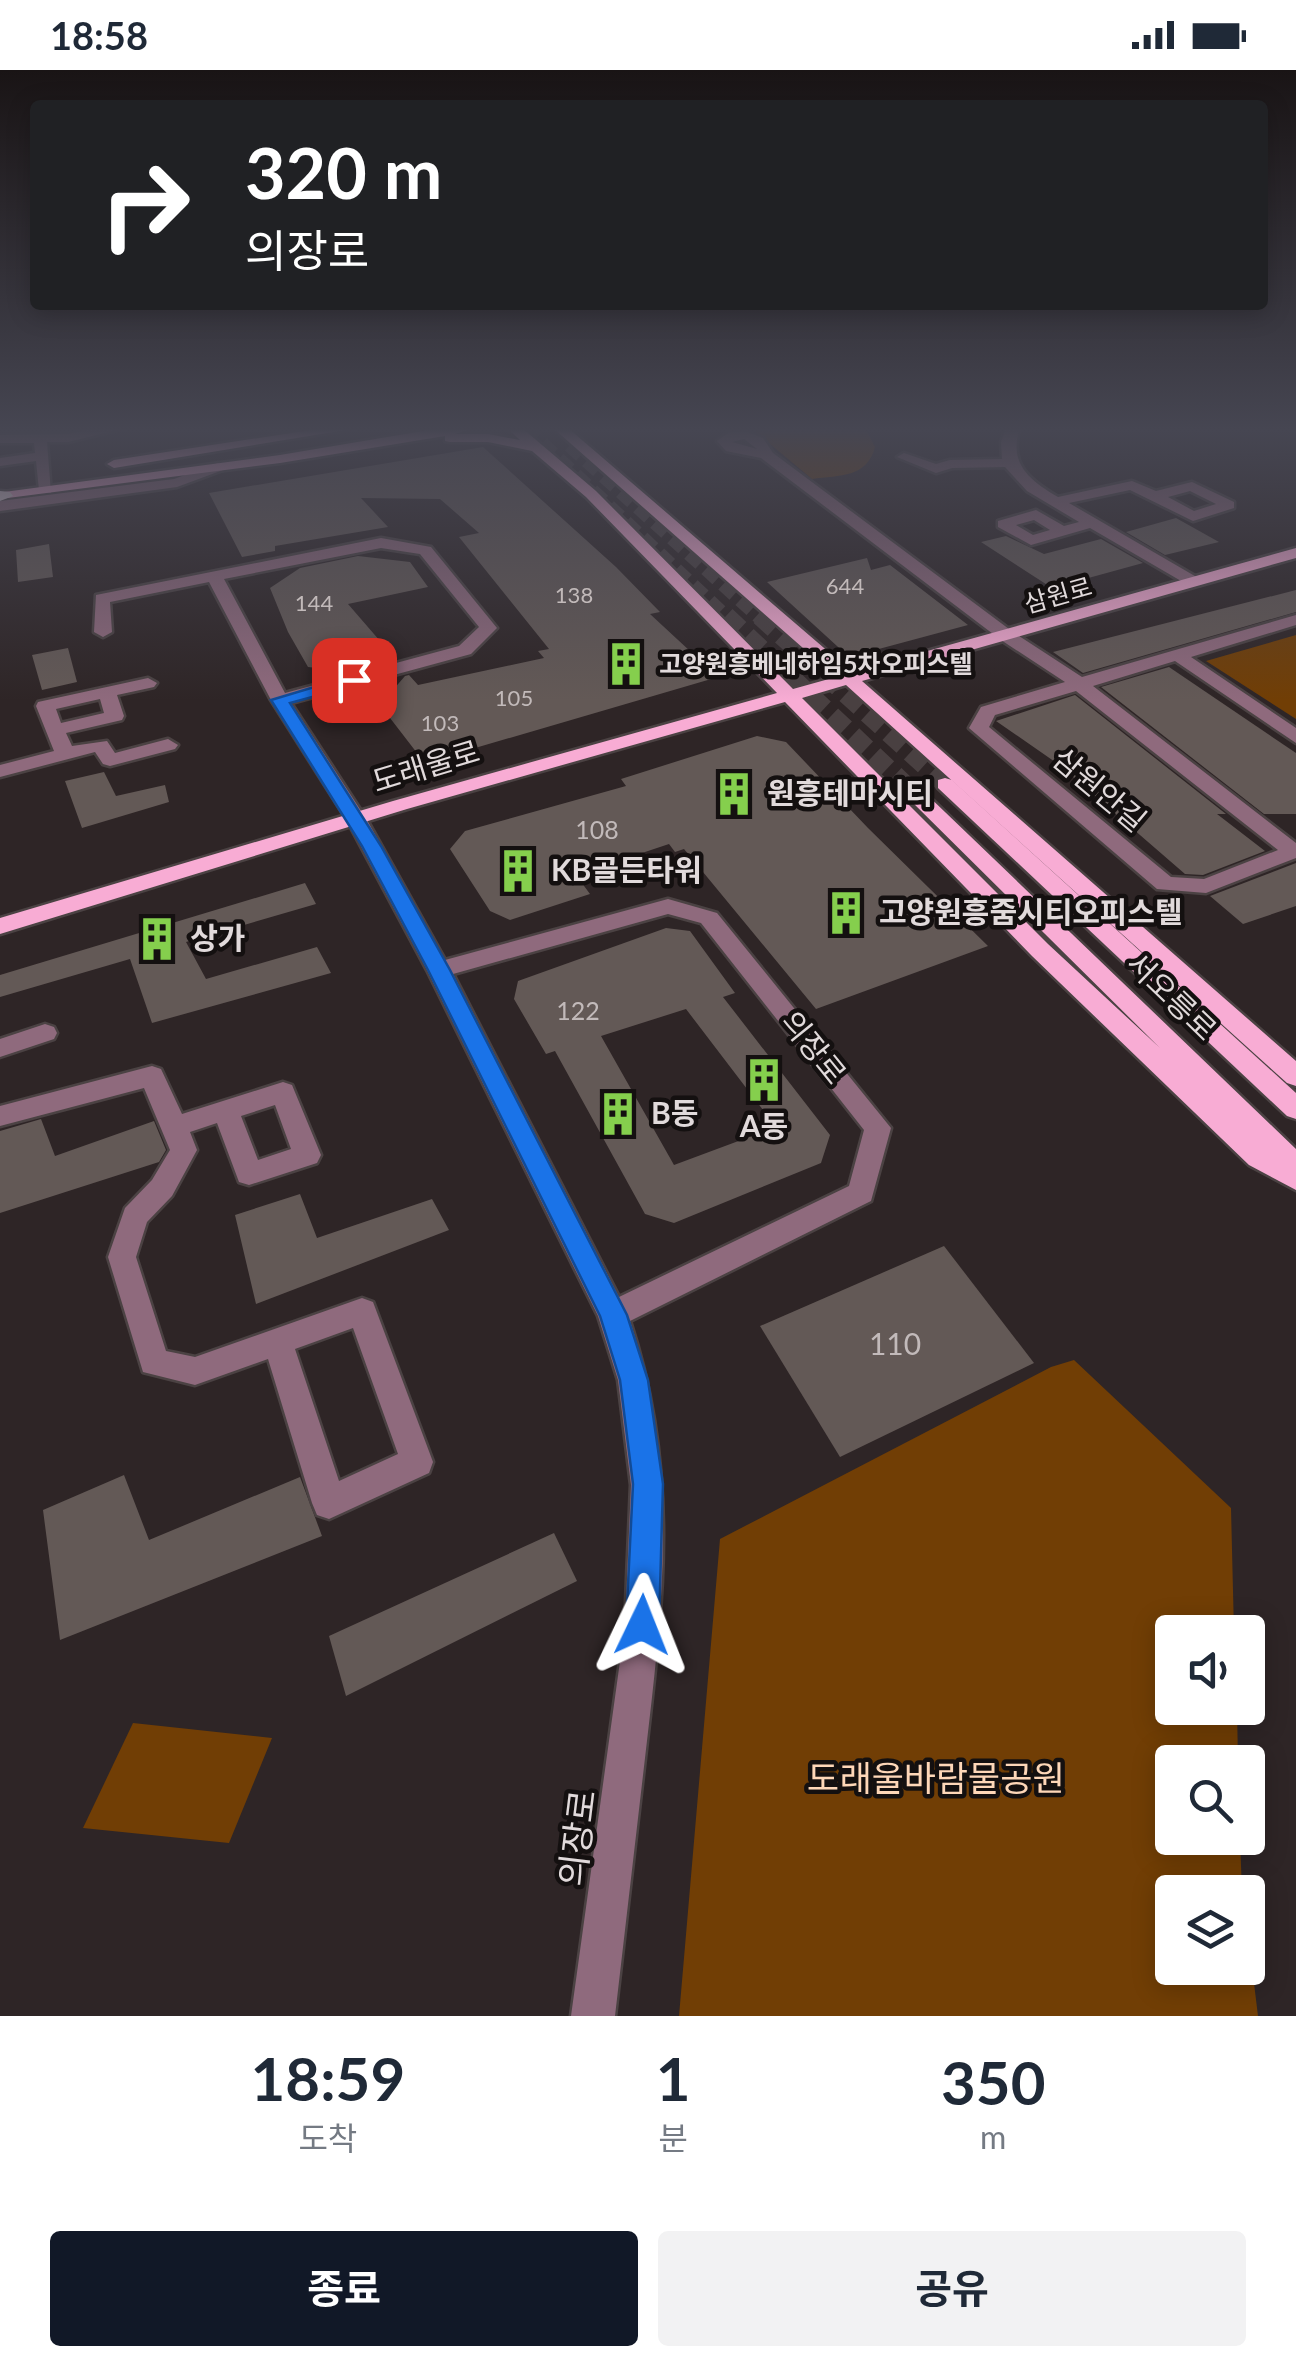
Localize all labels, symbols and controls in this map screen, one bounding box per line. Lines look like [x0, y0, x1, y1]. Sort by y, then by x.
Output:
text: 18:58 [50, 12, 148, 58]
text: 320 m [245, 130, 442, 214]
icon: right [80, 140, 210, 270]
text: 의장로 [245, 223, 369, 277]
street label: 삼원로 [1020, 570, 1095, 618]
house number: 644 [826, 572, 864, 599]
house number: 138 [555, 581, 593, 608]
house number: 144 [295, 589, 333, 616]
pin [312, 638, 397, 723]
building icon: 고양원흥베네하임5차오피스텔 [602, 640, 650, 688]
place label: 고양원흥베네하임5차오피스텔 [659, 648, 973, 678]
icon: arrive [327, 653, 382, 708]
house number: 105 [495, 684, 533, 711]
house number: 103 [421, 709, 459, 736]
street label: 도래울로 [367, 732, 483, 798]
street label: 삼원안길 [1046, 739, 1154, 838]
building icon: 원흥테마시티 [710, 770, 758, 818]
place label: 원흥테마시티 [767, 774, 933, 810]
house number: 108 [575, 814, 619, 844]
building icon: KB골든타워 [494, 847, 542, 895]
place label: KB골든타워 [551, 851, 702, 887]
building icon: 고양원흥줌시티오피스텔 [822, 889, 870, 937]
place label: 고양원흥줌시티오피스텔 [879, 893, 1183, 929]
building icon: 상가 [133, 915, 181, 963]
place label: 상가 [190, 919, 245, 955]
street label: 서오릉로 [1120, 944, 1225, 1047]
house number: 122 [556, 995, 600, 1025]
street label: 의장로 [775, 1003, 855, 1090]
building icon: A동 [740, 1056, 788, 1104]
building icon: B동 [594, 1090, 642, 1138]
place label: B동 [651, 1094, 698, 1130]
place label: A동 [739, 1107, 788, 1143]
house number: 110 [869, 1325, 921, 1361]
position arrow [590, 1573, 694, 1677]
map controls [1155, 1615, 1265, 1985]
button: sound [1155, 1615, 1265, 1725]
button: search [1155, 1745, 1265, 1855]
park label: 도래울바람물공원 [807, 1756, 1065, 1798]
street label: 의장로 [549, 1787, 603, 1888]
button: layers [1155, 1875, 1265, 1985]
text: 18:59 [251, 2042, 405, 2114]
text: 1 [656, 2042, 691, 2114]
text: 350 [941, 2046, 1045, 2118]
text: m [980, 2117, 1006, 2156]
text: 도착 [298, 2118, 357, 2157]
text: 분 [658, 2118, 688, 2157]
button: 종료 [50, 2231, 638, 2346]
button: 공유 [658, 2231, 1246, 2346]

